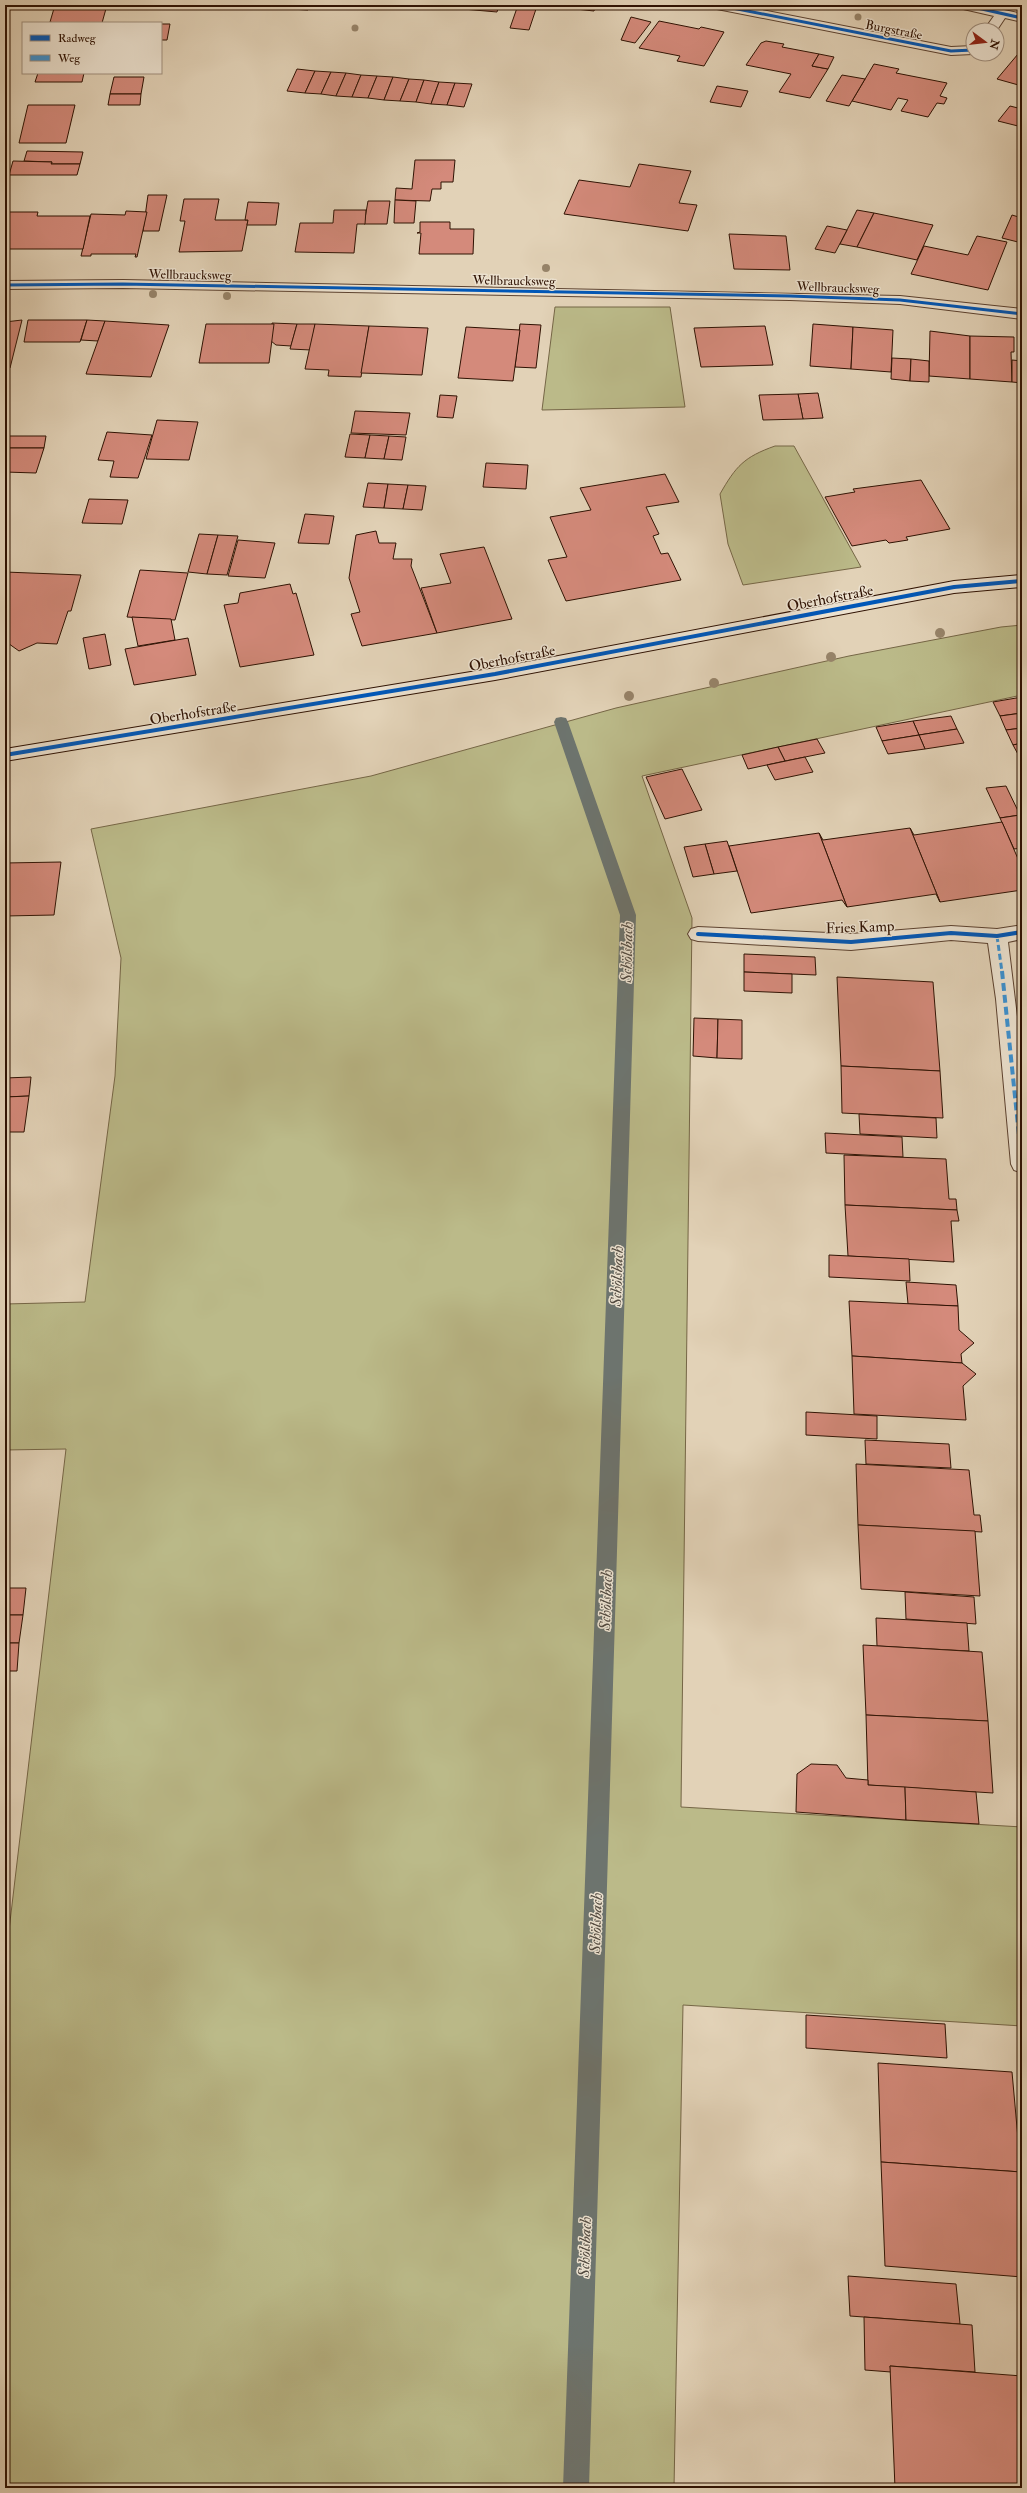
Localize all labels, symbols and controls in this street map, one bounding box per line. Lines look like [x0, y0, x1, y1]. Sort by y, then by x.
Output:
street label: Burgstraße [864, 17, 924, 43]
legend [22, 22, 162, 74]
north arrow [965, 22, 1005, 62]
text: Radweg [58, 31, 97, 46]
text: N [986, 37, 1002, 52]
text: Weg [57, 51, 81, 66]
street label: Wellbraucksweg [147, 266, 232, 284]
street label: Wellbraucksweg [471, 272, 556, 290]
street label: Wellbraucksweg [795, 279, 880, 297]
street label: Oberhofstraße [785, 581, 875, 616]
street label: Oberhofstraße [467, 641, 557, 676]
street label: Oberhofstraße [148, 697, 238, 730]
street label: Fries Kamp [825, 917, 895, 939]
water label: Schölsbach [616, 922, 638, 984]
water label: Schölsbach [606, 1245, 628, 1308]
water label: Schölsbach [595, 1569, 617, 1632]
water label: Schölsbach [585, 1892, 607, 1955]
water label: Schölsbach [574, 2216, 596, 2279]

